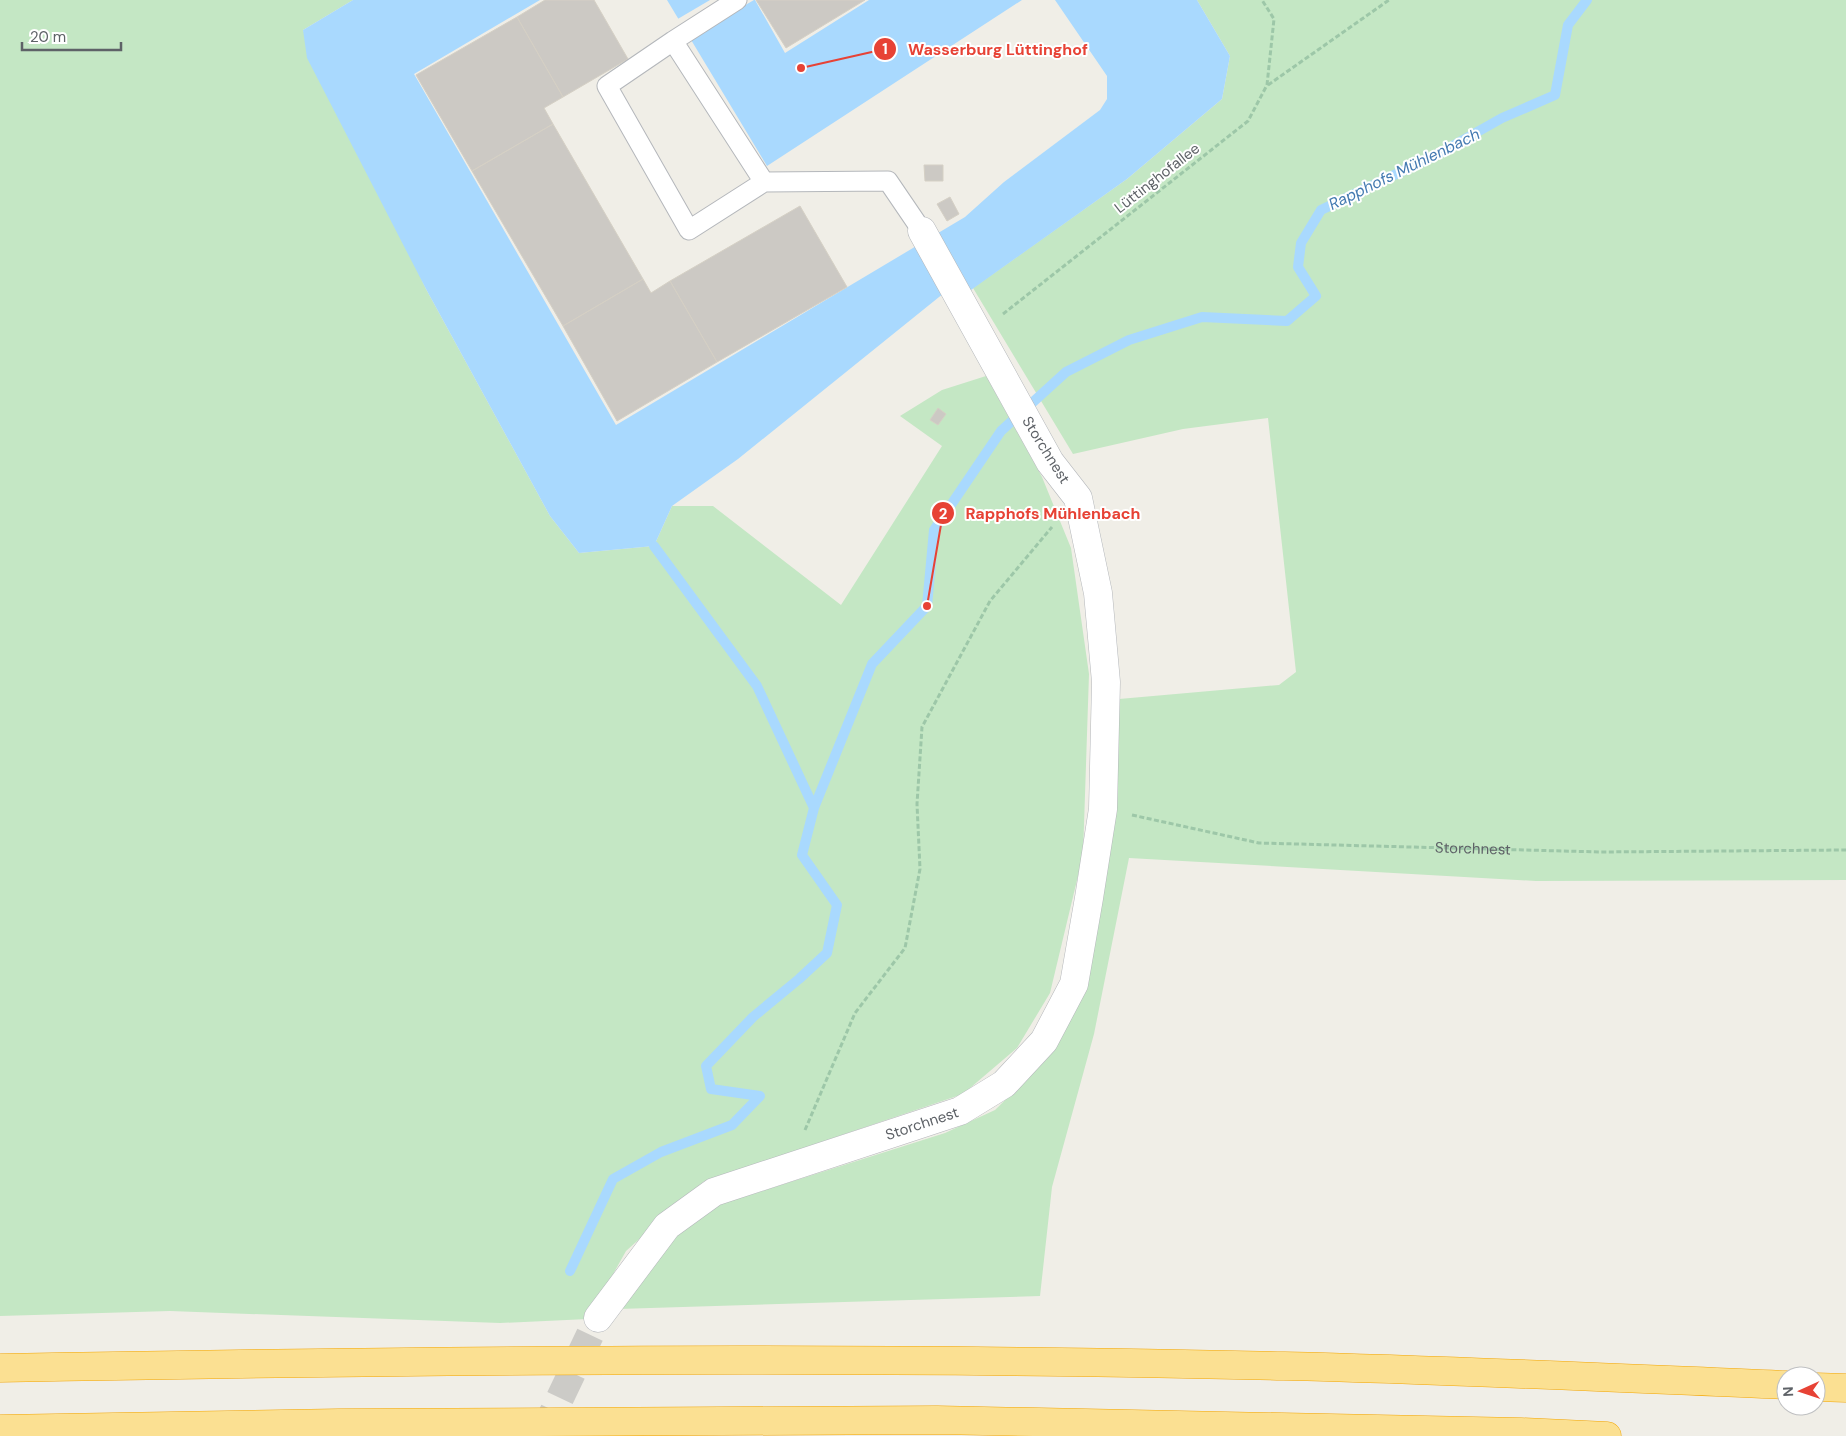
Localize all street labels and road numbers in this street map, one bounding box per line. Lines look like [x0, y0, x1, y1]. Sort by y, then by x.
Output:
street label: Lüttinghofallee [1110, 138, 1204, 218]
street label: Storchnest [1017, 412, 1075, 488]
street label: Storchnest [1435, 838, 1511, 860]
street label: Storchnest [883, 1102, 961, 1145]

